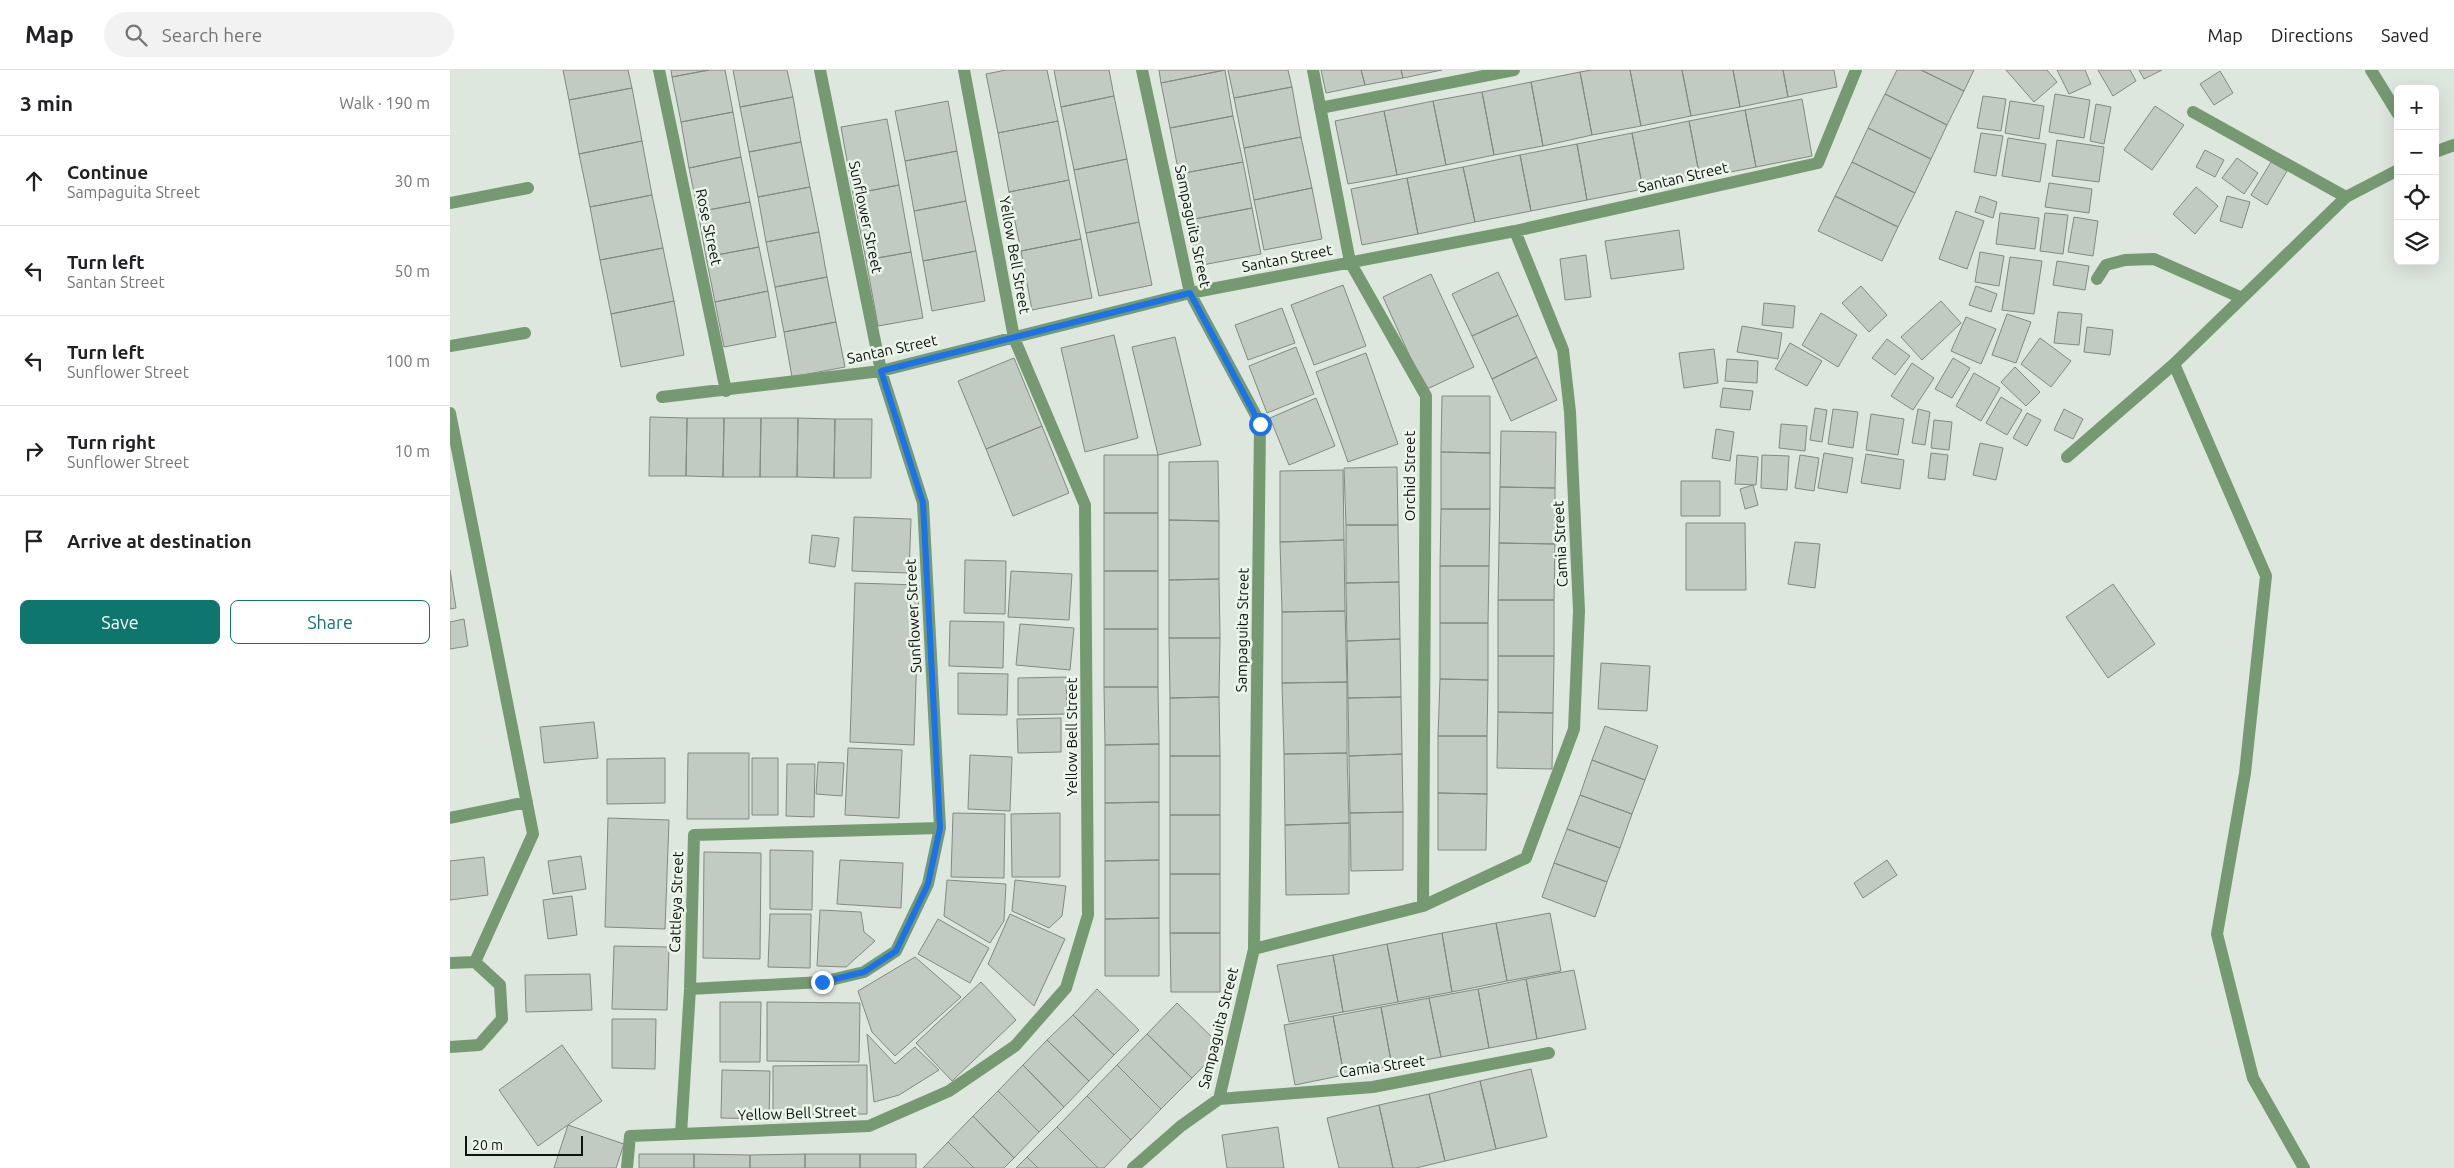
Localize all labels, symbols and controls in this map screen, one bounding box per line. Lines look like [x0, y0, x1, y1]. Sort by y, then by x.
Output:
search box [104, 12, 454, 57]
text: Map [25, 21, 74, 48]
icon: search [122, 21, 150, 49]
text: Search here [162, 24, 262, 46]
text: Map [2207, 25, 2243, 45]
text: Directions [2271, 25, 2353, 45]
text: Saved [2381, 25, 2429, 45]
map controls [2394, 85, 2439, 265]
button: + [2394, 85, 2439, 130]
text: 3 min [20, 91, 73, 115]
text: Walk · 190 m [339, 94, 430, 112]
button: − [2394, 130, 2439, 175]
street label: Santan Street [1636, 158, 1730, 196]
street label: Sunflower Street [846, 159, 886, 275]
text: Continue [67, 161, 148, 183]
street label: Sampaguita Street [1172, 163, 1214, 289]
icon: ahead [20, 167, 48, 195]
text: 30 m [394, 172, 430, 190]
button: locate [2394, 175, 2439, 220]
text: Sampaguita Street [67, 183, 200, 201]
street label: Rose Street [693, 187, 725, 267]
street label: Yellow Bell Street [996, 195, 1034, 315]
button: layers [2394, 220, 2439, 265]
street label: Santan Street [1240, 241, 1334, 275]
text: Turn left [67, 251, 145, 273]
icon: left [20, 257, 48, 285]
text: 50 m [394, 262, 430, 280]
text: Santan Street [67, 273, 165, 291]
street label: Santan Street [845, 331, 939, 367]
text: Turn left [67, 341, 145, 363]
icon: left [20, 347, 48, 375]
text: 100 m [385, 352, 430, 370]
text: Sunflower Street [67, 363, 189, 381]
route start [1249, 413, 1272, 436]
text: Turn right [67, 431, 155, 453]
street label: Orchid Street [1401, 431, 1418, 521]
icon: right [20, 437, 48, 465]
text: 10 m [394, 442, 430, 460]
text: Sunflower Street [67, 453, 189, 471]
street label: Camia Street [1549, 500, 1571, 588]
icon: arrive [20, 527, 48, 555]
text: Arrive at destination [67, 530, 252, 552]
street label: Sunflower Street [902, 558, 924, 674]
street label: Sampaguita Street [1232, 567, 1252, 693]
button: Save [20, 600, 220, 644]
button: Share [230, 600, 430, 644]
street label: Yellow Bell Street [1063, 677, 1080, 796]
street label: Cattleya Street [666, 851, 686, 953]
street label: Sampaguita Street [1195, 965, 1241, 1091]
route end [811, 971, 834, 994]
street label: Camia Street [1338, 1052, 1426, 1080]
street label: Yellow Bell Street [737, 1102, 857, 1124]
scale bar [465, 1133, 582, 1156]
text: 20 m [472, 1137, 503, 1153]

